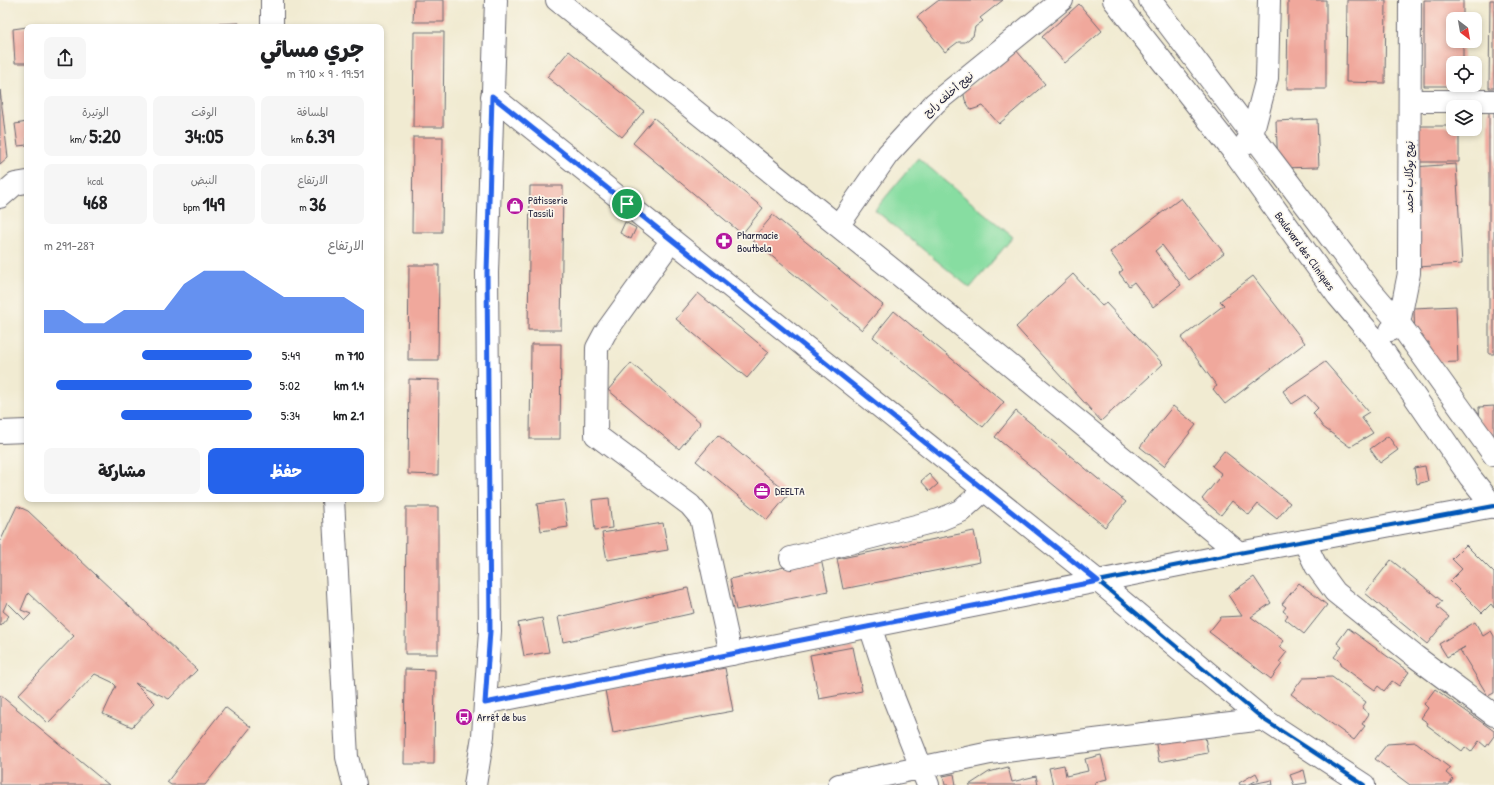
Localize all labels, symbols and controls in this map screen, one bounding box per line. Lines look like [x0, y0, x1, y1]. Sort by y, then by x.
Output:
north arrow [1446, 12, 1482, 48]
map controls [1446, 12, 1482, 136]
text: جري مسائي [260, 34, 364, 64]
button: share [44, 37, 86, 79]
button: locate [1446, 56, 1482, 92]
text: 19:51 · 9 × 710 m [287, 64, 364, 82]
street label: نهج أخلف رابح [920, 68, 977, 120]
button: layers [1446, 100, 1482, 136]
text: الوتيرة [82, 105, 109, 119]
text: الوقت [191, 105, 217, 119]
text: المسافة [297, 105, 328, 119]
text: 5:20 [89, 122, 121, 149]
text: 34:05 [185, 122, 223, 149]
text: 6.39 [306, 122, 334, 149]
text: /km [70, 132, 89, 146]
text: km [291, 132, 306, 146]
street label: نهج بوكلاب أحمد [1402, 141, 1417, 213]
text: النبض [191, 173, 217, 187]
text: الارتفاع [297, 173, 328, 187]
text: kcal [87, 174, 103, 188]
pin [610, 187, 644, 221]
text: 468 [83, 188, 107, 215]
text: 149 [203, 190, 225, 217]
text: 36 [309, 190, 326, 217]
place label: Pâtisserie Tassili [528, 193, 568, 220]
icon: arrive [616, 193, 638, 215]
shop icon: Pâtisserie Tassili [505, 196, 525, 216]
text: bpm [183, 200, 203, 214]
text: m [299, 200, 309, 214]
street label: Boulevard des Cliniques [1272, 209, 1338, 293]
place label: Pharmacie Boutbela [737, 228, 779, 255]
pharmacy icon: Pharmacie Boutbela [714, 231, 734, 251]
text: 287–291 m [44, 236, 95, 254]
text: الارتفاع [328, 236, 364, 254]
text: 5:49 [282, 346, 300, 364]
text: 710 m [335, 346, 364, 364]
text: 5:02 [280, 376, 300, 394]
text: 1.4 km [334, 376, 364, 394]
text: 5:34 [281, 406, 300, 424]
text: 2.1 km [333, 406, 364, 424]
button: مشاركة [44, 448, 200, 494]
button: حفظ [208, 448, 364, 494]
office icon: DEELTA [752, 481, 772, 501]
place label: DEELTA [775, 484, 805, 498]
bus stop icon: Arrêt de bus [454, 707, 474, 727]
place label: Arrêt de bus [477, 710, 526, 724]

